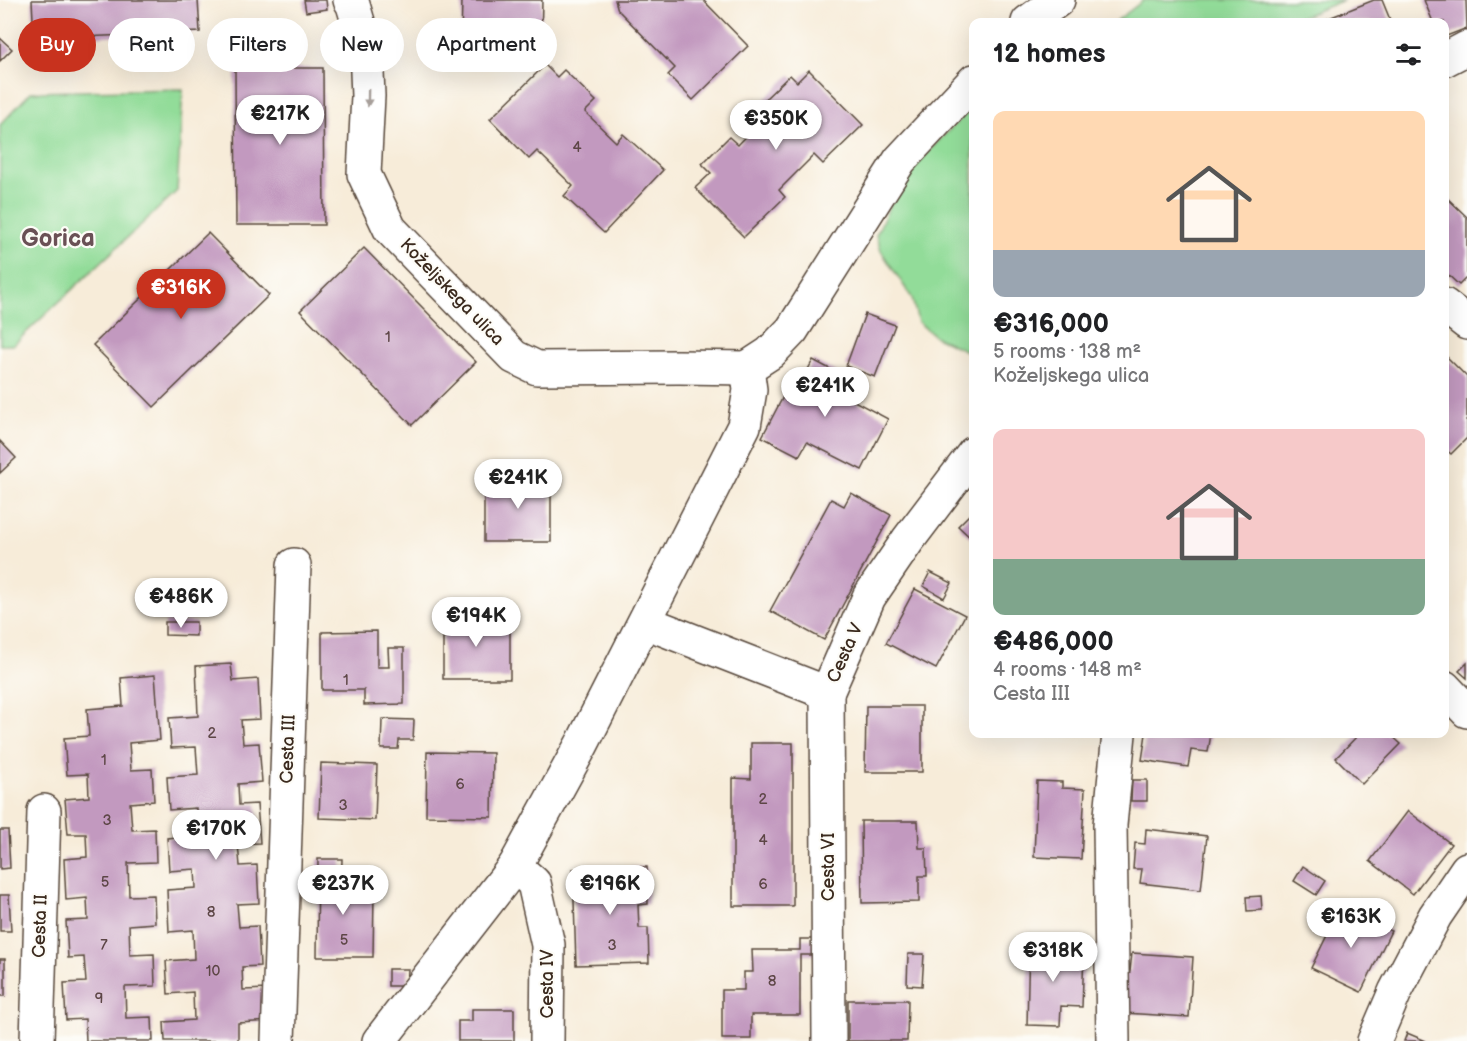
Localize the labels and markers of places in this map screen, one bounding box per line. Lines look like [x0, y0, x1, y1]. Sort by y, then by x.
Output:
pin: €217K [238, 95, 322, 146]
pin: €350K [734, 100, 818, 151]
pin: €316K [139, 269, 223, 320]
pin: €241K [783, 367, 867, 418]
pin: €241K [476, 459, 560, 510]
pin: €486K [139, 578, 223, 629]
pin: €194K [434, 597, 518, 648]
pin: €170K [174, 810, 258, 861]
pin: €237K [301, 865, 385, 916]
pin: €196K [568, 865, 652, 916]
pin: €163K [1309, 898, 1393, 949]
pin: €318K [1011, 932, 1095, 983]

